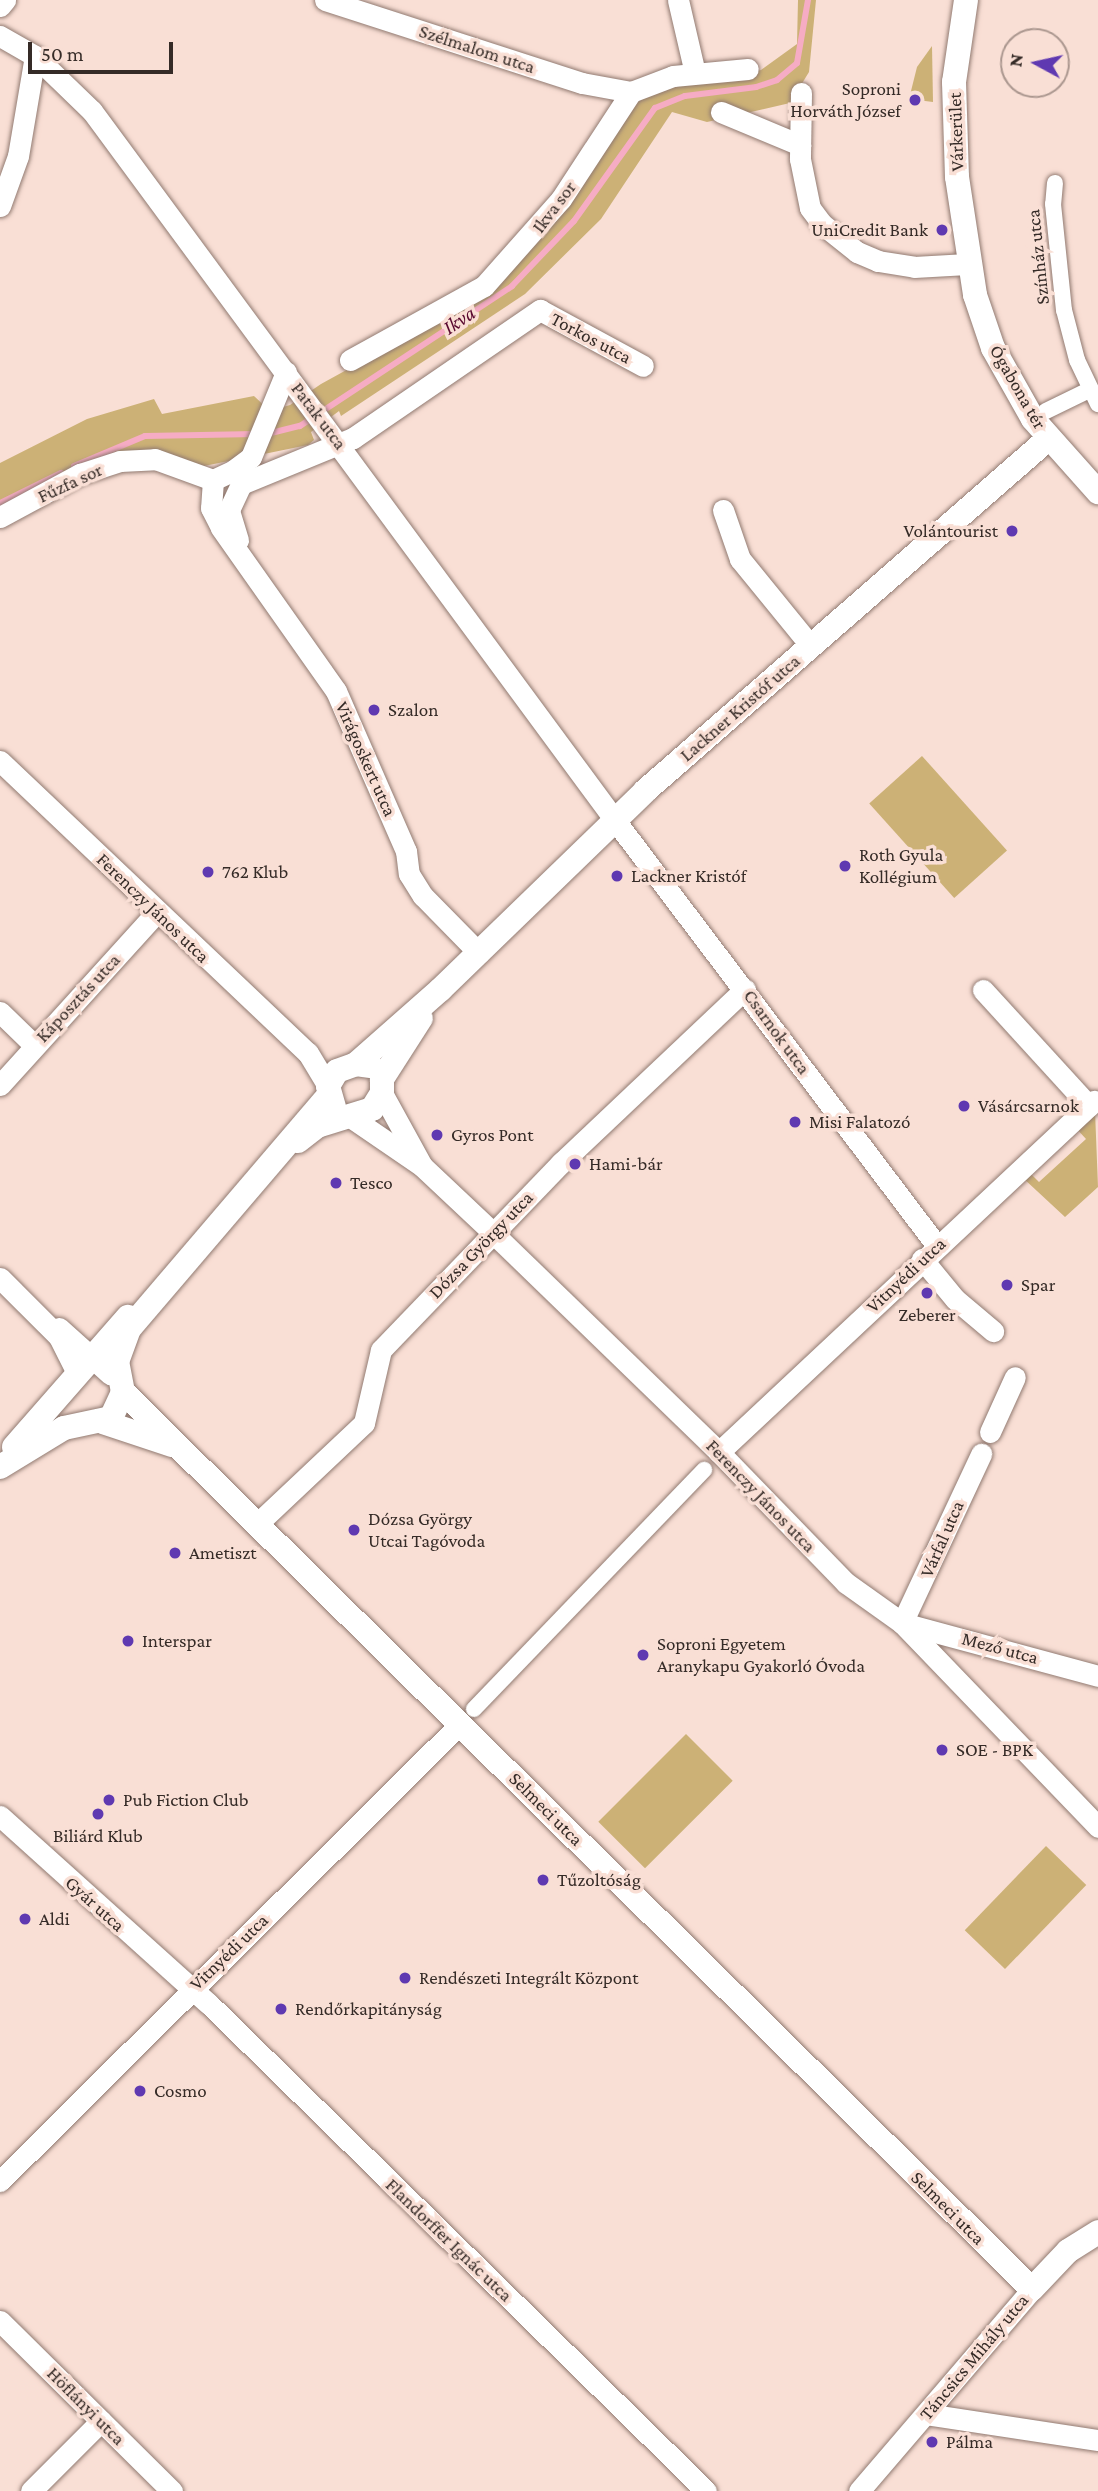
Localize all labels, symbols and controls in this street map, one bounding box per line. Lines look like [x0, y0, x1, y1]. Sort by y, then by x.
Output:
street label: Szélmalom utca [416, 20, 538, 78]
scale bar [32, 28, 177, 72]
north arrow [1000, 28, 1070, 98]
text: 50 m [41, 42, 84, 66]
text: N [1004, 52, 1027, 68]
place label: Soproni Horváth József [790, 78, 901, 122]
marker: Soproni Horváth József [907, 92, 923, 108]
street label: Várkerület [943, 92, 969, 172]
street label: Ikva sor [527, 177, 581, 237]
street label: Színház utca [1022, 208, 1054, 306]
place label: UniCredit Bank [811, 219, 928, 241]
marker: UniCredit Bank [934, 222, 950, 238]
water label: Ikva [438, 300, 480, 340]
street label: Torkos utca [547, 307, 635, 369]
street label: Ógabona tér [985, 341, 1051, 433]
street label: Patak utca [286, 378, 352, 454]
street label: Fűzfa sor [34, 458, 106, 508]
place label: Volántourist [903, 520, 998, 542]
marker: Volántourist [1004, 523, 1020, 539]
street label: Lackner Kristóf utca [675, 650, 805, 766]
street label: Virágoskert utca [330, 698, 402, 820]
place label: Szalon [388, 699, 438, 721]
marker: Szalon [366, 702, 382, 718]
place label: Roth Gyula Kollégium [859, 844, 943, 888]
street label: Ferenczy János utca [92, 848, 214, 968]
marker: Roth Gyula Kollégium [837, 858, 853, 874]
place label: 762 Klub [222, 861, 288, 883]
marker: 762 Klub [200, 864, 216, 880]
place label: Lackner Kristóf [631, 865, 746, 887]
marker: Lackner Kristóf [609, 868, 625, 884]
street label: Káposztás utca [31, 949, 125, 1047]
street label: Csarnok utca [739, 985, 815, 1079]
place label: Vásárcsarnok [978, 1095, 1079, 1117]
marker: Vásárcsarnok [956, 1098, 972, 1114]
place label: Misi Falatozó [809, 1111, 910, 1133]
marker: Misi Falatozó [787, 1114, 803, 1130]
place label: Gyros Pont [451, 1124, 533, 1146]
marker: Gyros Pont [429, 1127, 445, 1143]
place label: Hami-bár [589, 1153, 663, 1175]
marker: Hami-bár [567, 1156, 583, 1172]
place label: Tesco [350, 1172, 393, 1194]
marker: Tesco [328, 1175, 344, 1191]
street label: Dózsa György utca [424, 1187, 538, 1303]
street label: Vitnyédi utca [862, 1232, 950, 1318]
place label: Spar [1021, 1274, 1055, 1296]
marker: Spar [999, 1277, 1015, 1293]
marker: Zeberer [919, 1285, 935, 1301]
place label: Zeberer [898, 1304, 956, 1326]
street label: Ferenczy János utca [701, 1435, 821, 1557]
street label: Várfal utca [915, 1497, 969, 1581]
place label: Dózsa György Utcai Tagóvoda [368, 1508, 485, 1552]
marker: Dózsa György Utcai Tagóvoda [346, 1522, 362, 1538]
place label: Ametiszt [189, 1542, 256, 1564]
marker: Ametiszt [167, 1545, 183, 1561]
street label: Mező utca [959, 1627, 1041, 1669]
place label: Interspar [142, 1630, 212, 1652]
marker: Interspar [120, 1633, 136, 1649]
place label: Soproni Egyetem Aranykapu Gyakorló Óvoda [657, 1633, 865, 1677]
marker: Soproni Egyetem Aranykapu Gyakorló Óvoda [635, 1647, 651, 1663]
place label: SOE - BPK [956, 1739, 1033, 1761]
marker: SOE - BPK [934, 1742, 950, 1758]
street label: Selmeci utca [504, 1767, 588, 1851]
place label: Pub Fiction Club [123, 1789, 249, 1811]
marker: Pub Fiction Club [101, 1792, 117, 1808]
marker: Biliárd Klub [90, 1806, 106, 1822]
place label: Biliárd Klub [53, 1825, 143, 1847]
place label: Tűzoltóság [557, 1869, 641, 1891]
street label: Gyár utca [60, 1871, 130, 1937]
marker: Tűzoltóság [535, 1872, 551, 1888]
place label: Aldi [39, 1908, 70, 1930]
street label: Vitnyédi utca [185, 1909, 273, 1995]
marker: Aldi [17, 1911, 33, 1927]
place label: Rendészeti Integrált Központ [419, 1967, 639, 1989]
marker: Rendészeti Integrált Központ [397, 1970, 413, 1986]
place label: Rendőrkapitányság [295, 1998, 442, 2020]
marker: Rendőrkapitányság [273, 2001, 289, 2017]
place label: Cosmo [154, 2080, 207, 2102]
marker: Cosmo [132, 2083, 148, 2099]
street label: Selmeci utca [906, 2166, 990, 2250]
street label: Flandorffer Ignác utca [381, 2174, 517, 2306]
street label: Táncsics Mihály utca [915, 2289, 1033, 2425]
street label: Höflányi utca [42, 2362, 130, 2450]
place label: Pálma [946, 2431, 993, 2453]
marker: Pálma [924, 2434, 940, 2450]

